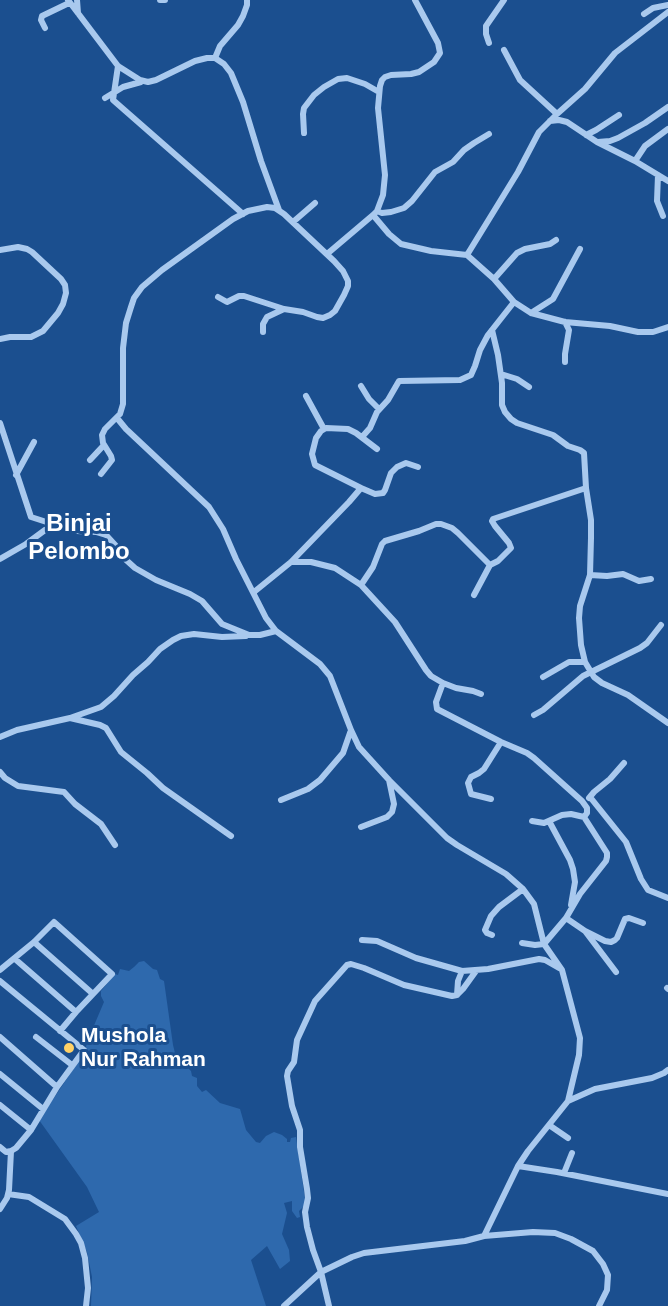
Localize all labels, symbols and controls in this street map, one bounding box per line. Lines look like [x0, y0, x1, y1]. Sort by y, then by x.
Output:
district label: Binjai Pelombo [28, 510, 130, 566]
place label: Mushola Nur Rahman [81, 1023, 206, 1073]
marker: Mushola Nur Rahman [62, 1041, 76, 1055]

